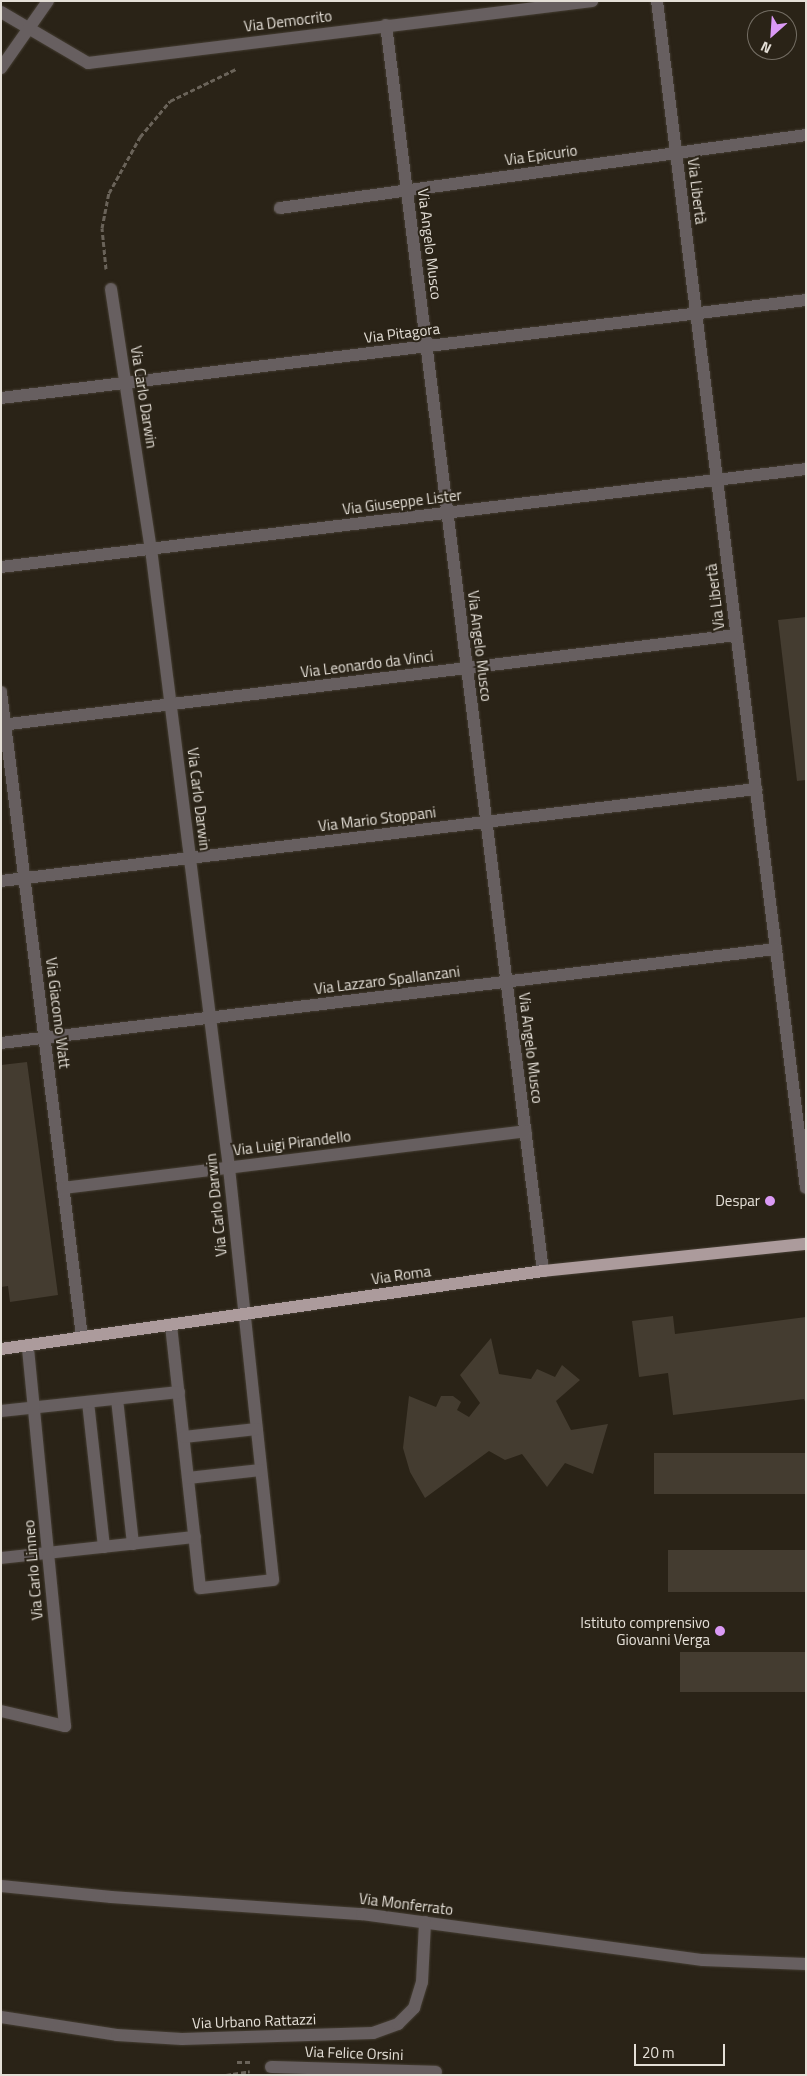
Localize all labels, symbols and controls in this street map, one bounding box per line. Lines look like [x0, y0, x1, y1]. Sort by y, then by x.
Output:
street label: Via Democrito [243, 7, 333, 35]
north arrow [747, 10, 797, 60]
text: N [757, 36, 775, 60]
street label: Via Epicurio [503, 141, 579, 169]
street label: Via Libertà [684, 157, 710, 225]
street label: Via Angelo Musco [414, 187, 446, 301]
street label: Via Pitagora [363, 319, 441, 347]
street label: Via Carlo Darwin [127, 344, 161, 450]
street label: Via Giuseppe Lister [341, 486, 463, 518]
street label: Via Libertà [702, 563, 728, 631]
street label: Via Angelo Musco [464, 589, 496, 703]
street label: Via Leonardo da Vinci [300, 647, 434, 681]
street label: Via Carlo Darwin [184, 747, 214, 851]
street label: Via Mario Stoppani [317, 803, 437, 835]
street label: Via Giacomo Watt [42, 956, 74, 1070]
street label: Via Lazzaro Spallanzani [313, 962, 461, 998]
street label: Via Angelo Musco [515, 991, 547, 1105]
street label: Via Luigi Pirandello [232, 1127, 352, 1159]
street label: Via Carlo Darwin [202, 1153, 230, 1257]
place label: Despar [715, 1192, 760, 1210]
marker: Despar [764, 1195, 776, 1207]
street label: Via Roma [370, 1262, 432, 1288]
street label: Via Carlo Linneo [20, 1519, 46, 1621]
place label: Istituto comprensivo Giovanni Verga [580, 1613, 710, 1648]
marker: Istituto comprensivo Giovanni Verga [714, 1625, 726, 1637]
street label: Via Monferrato [358, 1889, 454, 1919]
street label: Via Urbano Rattazzi [192, 2010, 316, 2032]
scale bar [637, 2034, 728, 2066]
text: 20 m [642, 2041, 675, 2064]
street label: Via Felice Orsini [304, 2042, 404, 2064]

